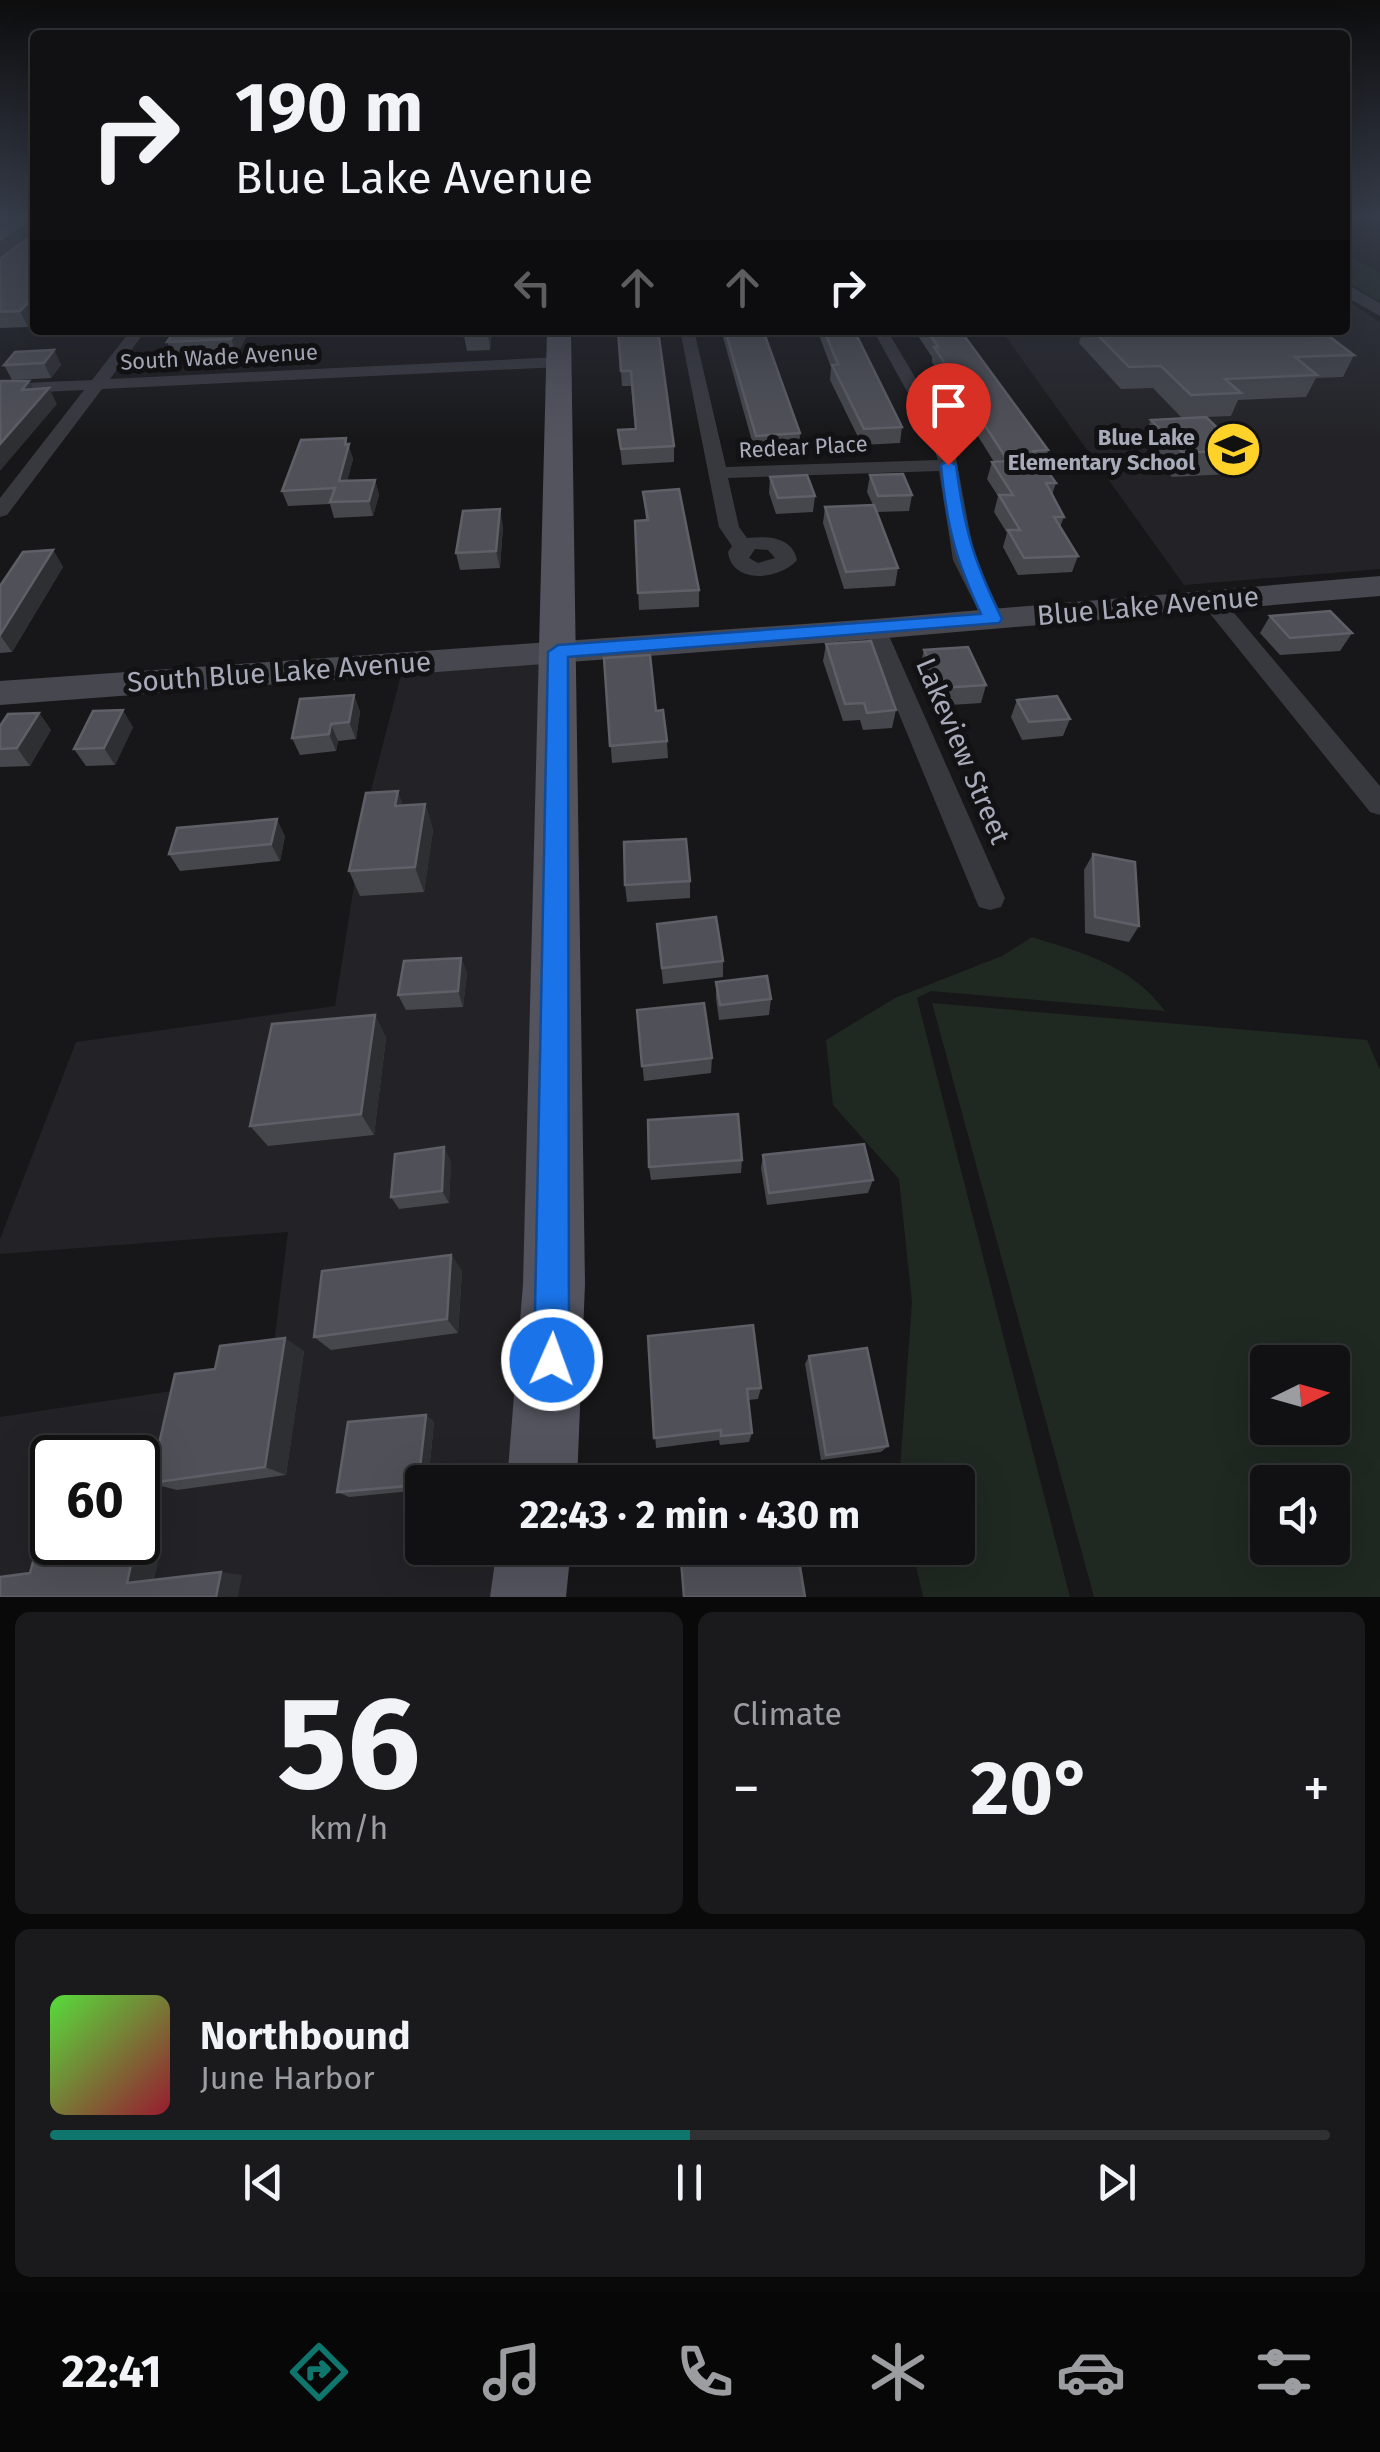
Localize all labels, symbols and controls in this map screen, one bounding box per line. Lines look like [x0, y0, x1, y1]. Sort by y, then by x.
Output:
text: 190 m [235, 66, 423, 150]
icon: right [70, 70, 200, 200]
text: Blue Lake Avenue [235, 151, 593, 205]
icon: left [505, 260, 560, 315]
icon: ahead [610, 260, 665, 315]
icon: ahead [715, 260, 770, 315]
icon: right [820, 260, 875, 315]
street label: South Wade Avenue [120, 338, 318, 376]
pin [906, 363, 991, 466]
icon: arrive [921, 378, 976, 433]
school or university icon: Blue Lake Elementary School [1204, 420, 1264, 480]
place label: Blue Lake Elementary School [1008, 424, 1195, 476]
street label: Redear Place [738, 430, 868, 464]
street label: Blue Lake Avenue [1036, 580, 1260, 632]
street label: South Blue Lake Avenue [126, 645, 432, 699]
street label: Lakeview Street [909, 653, 1017, 850]
position arrow [500, 1308, 604, 1412]
north arrow [1250, 1345, 1350, 1445]
map controls [1250, 1345, 1350, 1565]
speed limit sign: 60 [30, 1435, 160, 1565]
button: sound [1250, 1465, 1350, 1565]
text: 22:43 · 2 min · 430 m [520, 1492, 860, 1538]
text: 56 [277, 1666, 420, 1822]
text: Climate [733, 1695, 842, 1733]
text: 20° [970, 1744, 1092, 1834]
text: − [733, 1756, 760, 1822]
text: + [1303, 1756, 1330, 1822]
text: km/h [309, 1809, 388, 1847]
text: Northbound [200, 2013, 411, 2059]
text: June Harbor [200, 2059, 375, 2097]
icon: previous [236, 2155, 291, 2210]
icon: pause [662, 2155, 717, 2210]
icon: next [1089, 2155, 1144, 2210]
icon: directions [284, 2337, 354, 2407]
icon: music [477, 2337, 547, 2407]
icon: phone [670, 2337, 740, 2407]
icon: climate [863, 2337, 933, 2407]
icon: car [1056, 2337, 1126, 2407]
icon: filters [1249, 2337, 1319, 2407]
text: 22:41 [61, 2345, 162, 2399]

